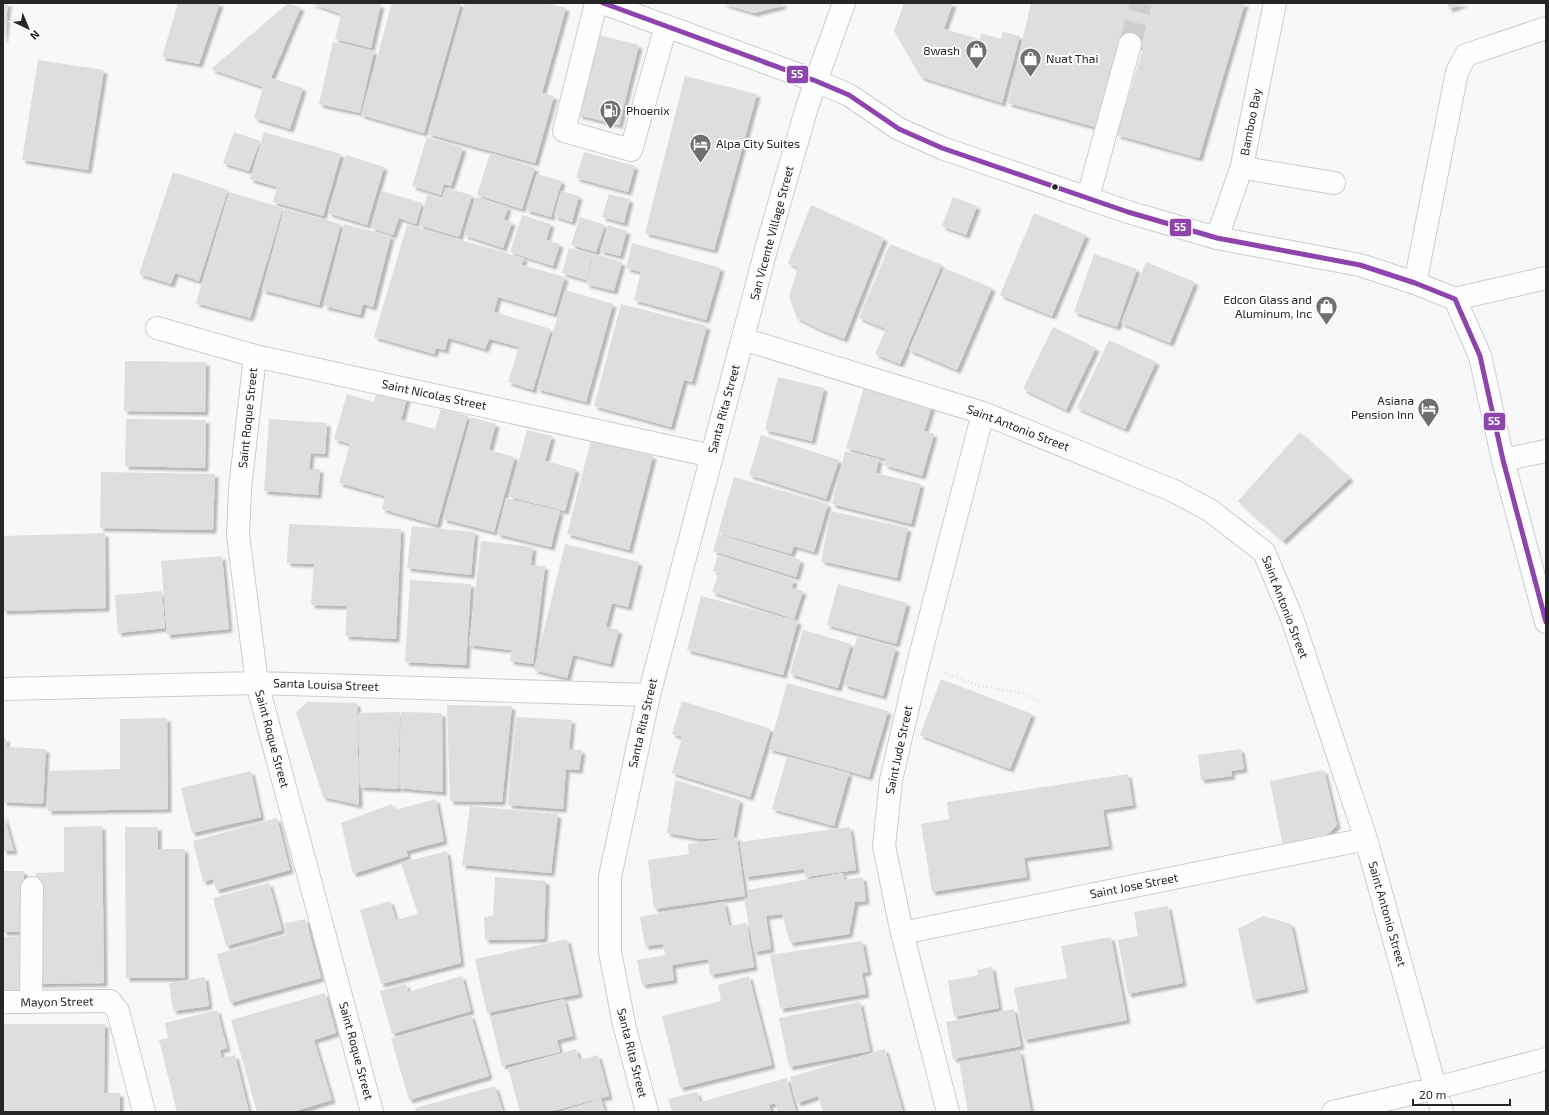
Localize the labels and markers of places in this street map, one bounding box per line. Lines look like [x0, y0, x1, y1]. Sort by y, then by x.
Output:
shop icon: 8wash [963, 38, 989, 71]
place label: 8wash [923, 43, 960, 57]
shop icon: Nuat Thai [1017, 46, 1043, 79]
place label: Nuat Thai [1046, 51, 1098, 65]
fuel station icon: Phoenix [597, 98, 623, 131]
place label: Phoenix [626, 103, 670, 117]
hotel icon: Alpa City Suites [687, 131, 713, 164]
place label: Alpa City Suites [716, 136, 800, 150]
unlabelled marker [1050, 182, 1060, 192]
place label: Edcon Glass and Aluminum, Inc [1223, 292, 1312, 320]
shop icon: Edcon Glass and Aluminum, Inc [1314, 294, 1340, 327]
place label: Asiana Pension Inn [1351, 393, 1414, 421]
hotel icon: Asiana Pension Inn [1416, 395, 1442, 428]

